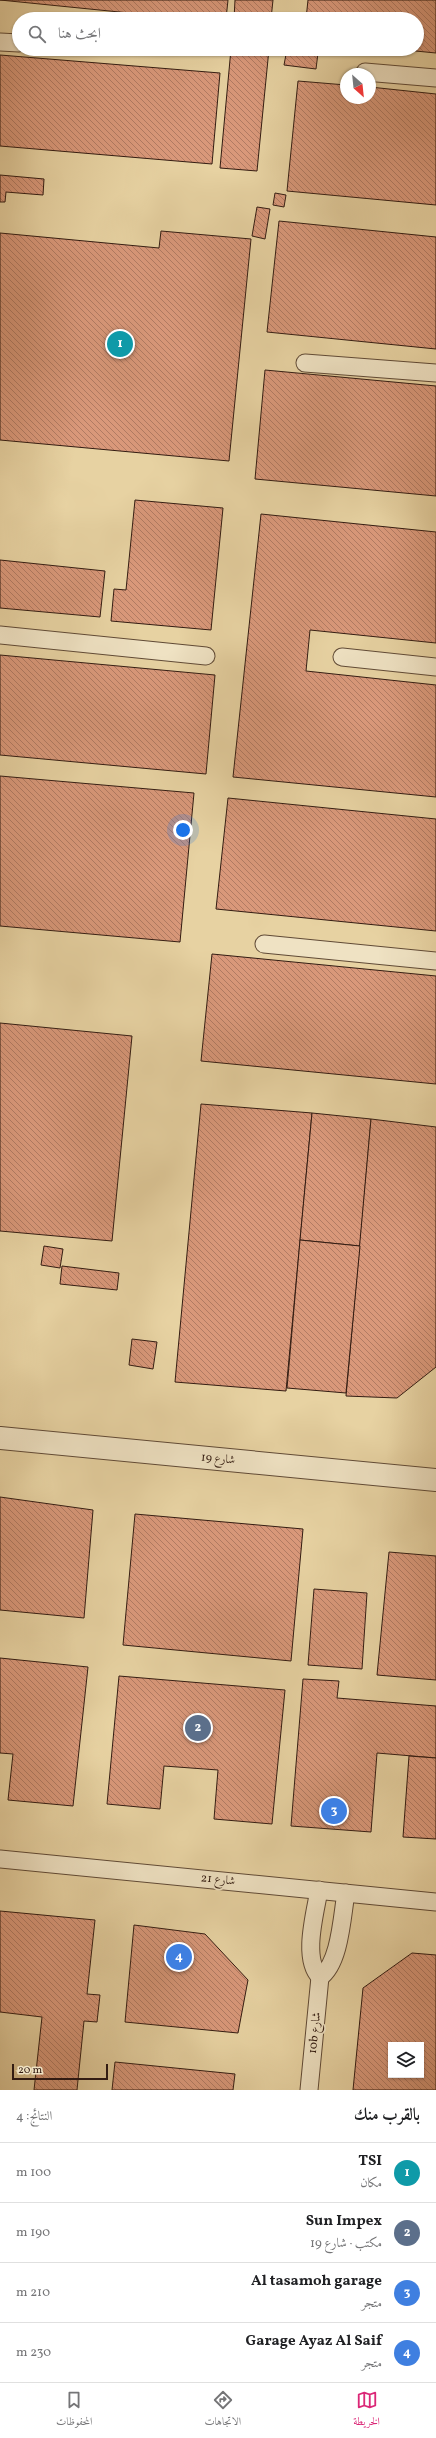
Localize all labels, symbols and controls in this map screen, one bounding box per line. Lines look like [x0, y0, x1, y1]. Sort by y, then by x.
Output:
search box [12, 12, 424, 56]
icon: search [26, 23, 48, 45]
text: ابحث هنا [58, 24, 101, 45]
north arrow [340, 68, 376, 104]
pin: 1 [107, 329, 133, 359]
your location [173, 820, 193, 840]
street label: شارع 19 [200, 1450, 236, 1470]
pin: 2 [185, 1713, 211, 1743]
pin: 3 [321, 1796, 347, 1826]
street label: شارع 21 [200, 1870, 236, 1892]
pin: 4 [166, 1942, 192, 1972]
street label: 10b شارع [305, 2011, 327, 2055]
map controls [388, 2042, 424, 2078]
button: layers [388, 2042, 424, 2078]
scale bar [12, 2062, 108, 2081]
text: 20 m [18, 2063, 42, 2078]
text: بالقرب منك [354, 2104, 420, 2127]
text: النتائج: 4 [16, 2108, 52, 2126]
text: TSI [358, 2151, 382, 2172]
text: 100 m [16, 2164, 51, 2182]
text: 1 [404, 2164, 410, 2182]
text: مكان [360, 2175, 382, 2193]
text: Sun Impex [306, 2211, 382, 2232]
text: 190 m [16, 2224, 50, 2242]
text: 2 [404, 2224, 410, 2242]
text: مكتب · شارع 19 [310, 2235, 382, 2253]
text: Al tasamoh garage [251, 2271, 382, 2292]
text: 210 m [16, 2284, 50, 2302]
text: 3 [404, 2284, 410, 2302]
text: متجر [361, 2295, 382, 2313]
text: Garage Ayaz Al Saif [246, 2331, 382, 2352]
text: 230 m [16, 2344, 51, 2362]
text: 4 [403, 2344, 411, 2362]
text: متجر [361, 2355, 382, 2373]
tab: المحفوظات [56, 2389, 92, 2432]
tab: الاتجاهات [204, 2389, 241, 2432]
tab: الخريطة [353, 2389, 380, 2432]

